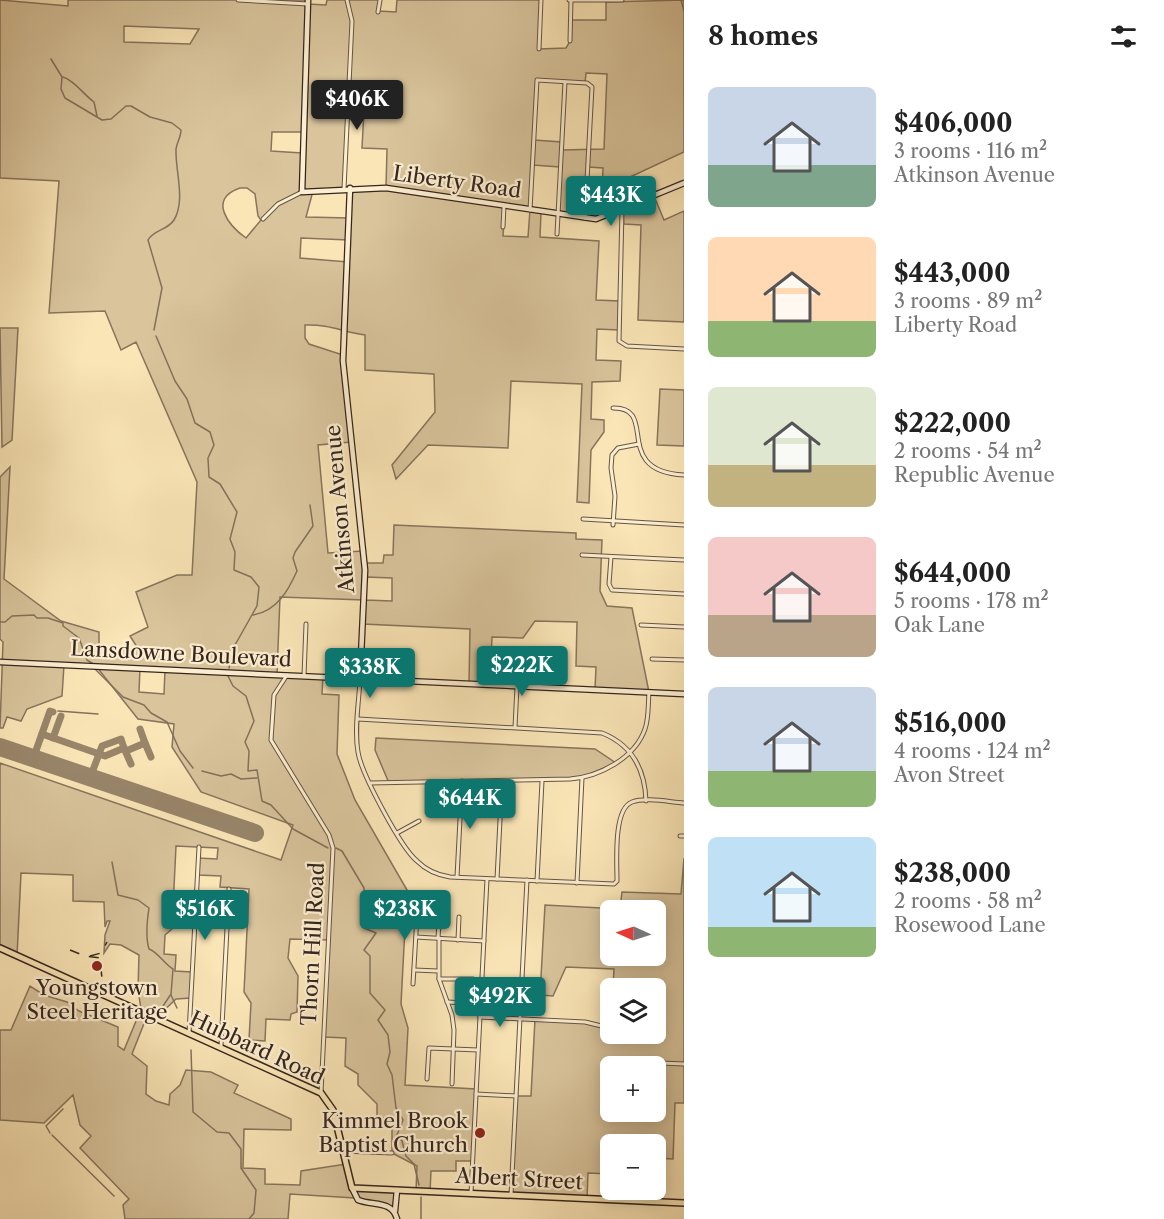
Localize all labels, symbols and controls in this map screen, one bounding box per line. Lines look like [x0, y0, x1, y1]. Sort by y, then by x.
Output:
text: 8 homes [708, 20, 818, 52]
icon: filters [1107, 20, 1140, 53]
pin: $406K [315, 80, 399, 131]
text: $406K [325, 87, 389, 111]
text: $406,000 [894, 107, 1013, 139]
icon: home [756, 111, 828, 183]
text: 3 rooms · 116 m² [894, 139, 1047, 163]
street label: Liberty Road [391, 160, 523, 203]
text: Atkinson Avenue [894, 163, 1055, 187]
pin: $443K [569, 176, 653, 227]
text: $443K [580, 183, 642, 207]
text: $443,000 [894, 257, 1011, 289]
icon: home [756, 261, 828, 333]
text: 3 rooms · 89 m² [894, 289, 1042, 313]
text: Liberty Road [894, 313, 1017, 337]
text: $222,000 [894, 407, 1011, 439]
icon: home [756, 411, 828, 483]
street label: Atkinson Avenue [320, 424, 359, 595]
text: 2 rooms · 54 m² [894, 439, 1042, 463]
text: Republic Avenue [894, 463, 1055, 487]
text: $644,000 [894, 557, 1011, 589]
icon: home [756, 561, 828, 633]
text: 5 rooms · 178 m² [894, 589, 1049, 613]
text: Oak Lane [894, 613, 985, 637]
street label: Lansdowne Boulevard [70, 635, 292, 672]
pin: $222K [480, 646, 564, 697]
pin: $338K [328, 648, 412, 699]
text: $222K [491, 653, 553, 677]
text: $338K [339, 655, 401, 679]
text: $516,000 [894, 707, 1007, 739]
icon: home [756, 711, 828, 783]
text: 4 rooms · 124 m² [894, 739, 1051, 763]
text: Avon Street [894, 763, 1005, 787]
pin: $644K [428, 779, 512, 830]
text: $644K [439, 786, 501, 810]
text: $238,000 [894, 857, 1011, 889]
street label: Thorn Hill Road [296, 861, 329, 1026]
icon: home [756, 861, 828, 933]
text: 2 rooms · 58 m² [894, 889, 1042, 913]
pin: $516K [163, 890, 247, 941]
pin: $238K [363, 890, 447, 941]
text: $516K [175, 897, 235, 921]
text: $238K [374, 897, 436, 921]
north arrow [600, 900, 666, 966]
map controls [600, 900, 666, 1200]
text: Rosewood Lane [894, 913, 1046, 937]
marker: Youngstown Steel Heritage [90, 959, 104, 973]
place label: Youngstown Steel Heritage [26, 975, 168, 1024]
pin: $492K [458, 977, 542, 1028]
button: layers [600, 978, 666, 1044]
text: $492K [469, 984, 531, 1008]
street label: Hubbard Road [186, 1005, 329, 1090]
button: + [600, 1056, 666, 1122]
place label: Kimmel Brook Baptist Church [318, 1108, 469, 1157]
marker: Kimmel Brook Baptist Church [473, 1126, 487, 1140]
button: − [600, 1134, 666, 1200]
street label: Albert Street [454, 1163, 584, 1194]

